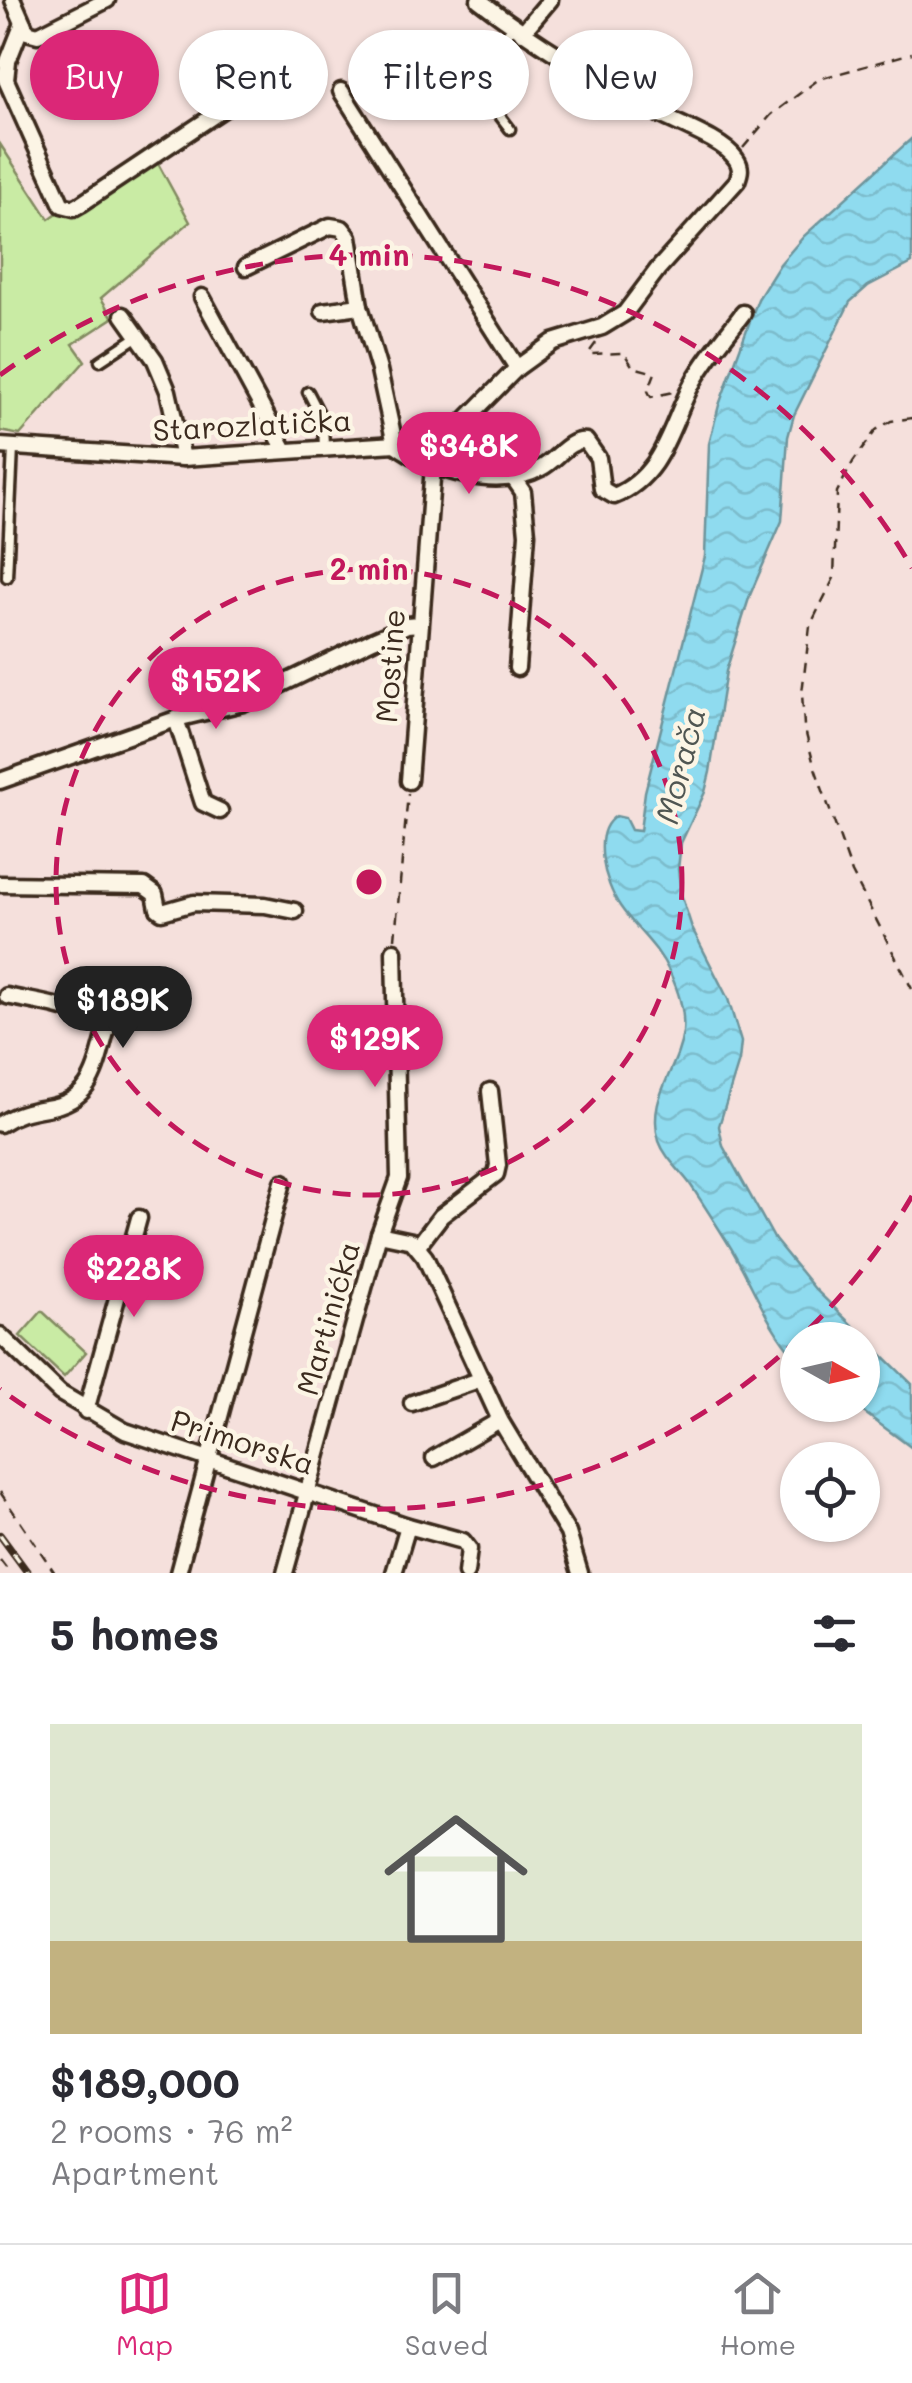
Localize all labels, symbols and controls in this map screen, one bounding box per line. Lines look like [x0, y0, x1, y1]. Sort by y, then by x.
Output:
chip: Buy [30, 30, 159, 120]
chip: Rent [179, 30, 328, 120]
chip: Filters [348, 30, 529, 120]
chip: New [549, 30, 693, 120]
text: 4 min [329, 234, 410, 274]
street label: Starozlatička [152, 399, 352, 449]
pin: $348K [399, 412, 539, 497]
text: $348K [419, 423, 519, 465]
text: 2 min [330, 548, 408, 588]
street label: Mostine [365, 608, 413, 724]
pin: $152K [146, 647, 286, 732]
text: $152K [170, 658, 262, 700]
water label: Morača [644, 702, 714, 828]
centre of rings [351, 864, 387, 900]
pin: $189K [53, 966, 193, 1051]
text: $189K [76, 977, 170, 1019]
pin: $129K [305, 1005, 445, 1090]
text: $129K [329, 1016, 421, 1058]
pin: $228K [64, 1235, 204, 1320]
street label: Martinićka [286, 1236, 368, 1400]
text: $228K [86, 1246, 182, 1288]
north arrow [780, 1322, 880, 1422]
map controls [780, 1322, 880, 1542]
street label: Primorska [166, 1399, 320, 1483]
button: locate [780, 1442, 880, 1542]
text: 5 homes [50, 1606, 219, 1661]
icon: filters [807, 1606, 862, 1661]
icon: home [366, 1789, 546, 1969]
text: $189,000 [50, 2054, 240, 2109]
text: 2 rooms · 76 m² [50, 2109, 293, 2151]
text: Apartment [50, 2151, 219, 2193]
tab: Map [116, 2266, 173, 2362]
tab: Saved [405, 2266, 488, 2362]
tab: Home [720, 2266, 796, 2362]

